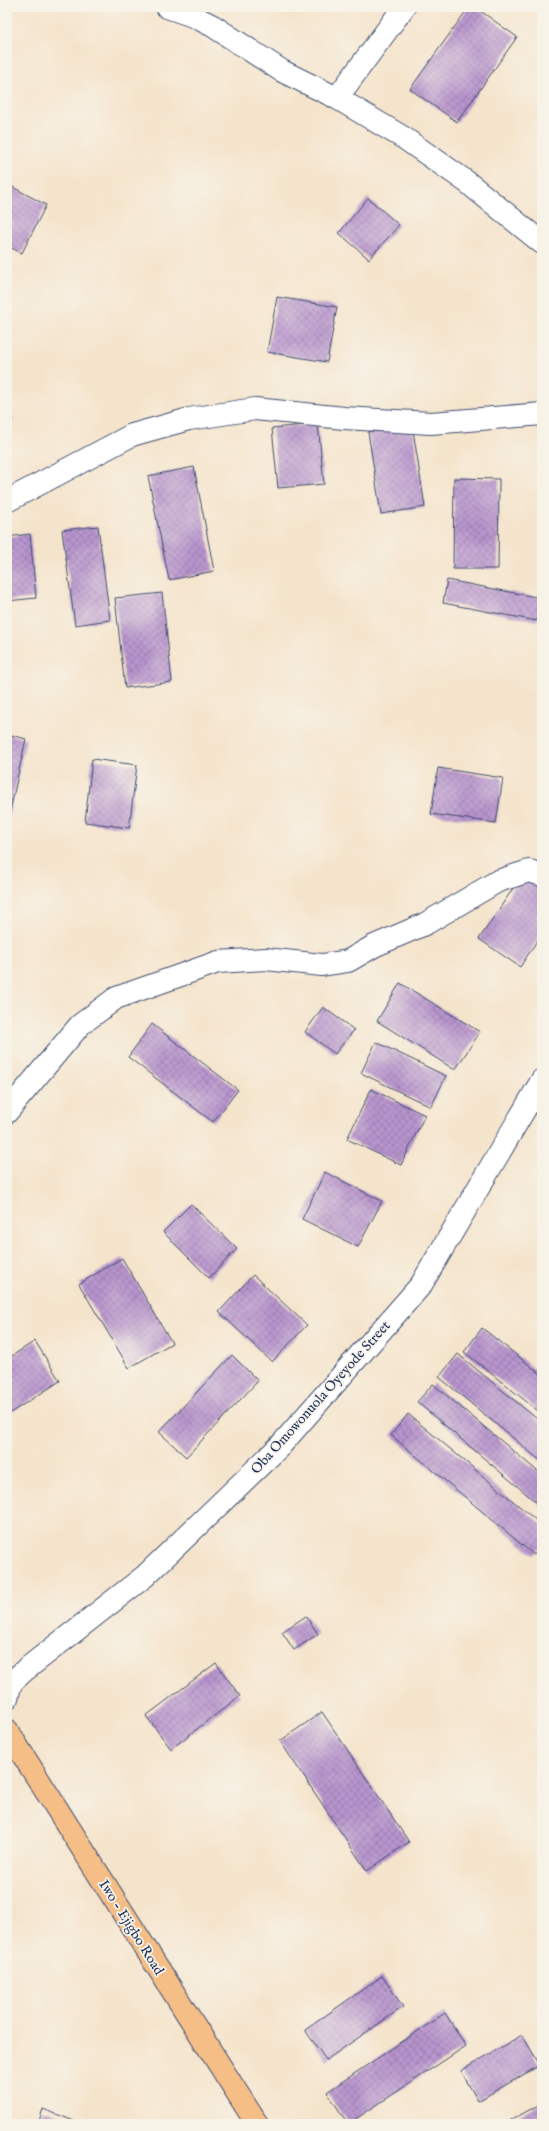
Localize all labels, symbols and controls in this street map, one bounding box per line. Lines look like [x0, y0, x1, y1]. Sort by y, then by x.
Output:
street label: Oba Omowonuola Oyeyode Street [247, 1317, 395, 1478]
street label: Iwo - Ejigbo Road [95, 1877, 168, 1979]

